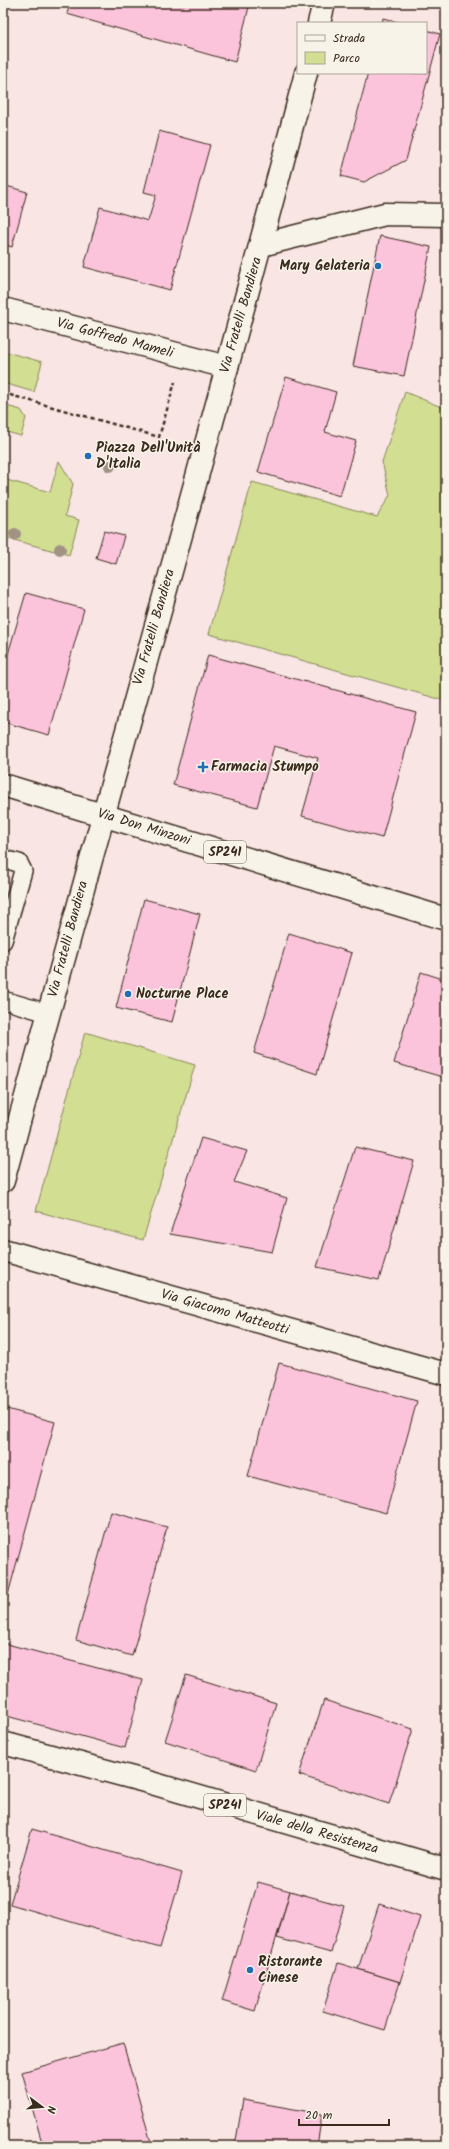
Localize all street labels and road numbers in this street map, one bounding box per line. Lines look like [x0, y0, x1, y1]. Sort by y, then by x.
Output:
street label: Via Fratelli Bandiera [214, 254, 268, 376]
street label: Via Goffredo Mameli [54, 312, 176, 364]
street label: Via Fratelli Bandiera [127, 566, 181, 688]
street label: Via Don Minzoni [95, 802, 194, 852]
road number: SP241 [204, 841, 246, 863]
street label: Via Fratelli Bandiera [42, 878, 94, 1000]
street label: Via Giacomo Matteotti [158, 1283, 292, 1341]
road number: SP241 [204, 1794, 246, 1816]
street label: Viale della Resistenza [253, 1804, 381, 1860]

